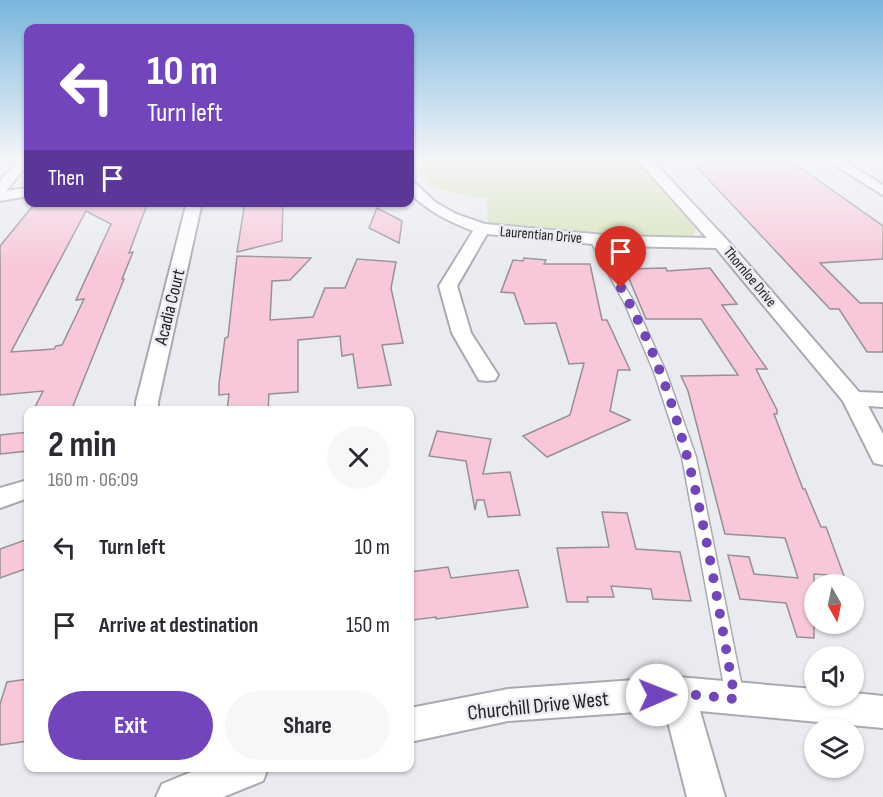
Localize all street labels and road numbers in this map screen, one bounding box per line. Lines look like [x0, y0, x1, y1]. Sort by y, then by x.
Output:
street label: Laurentian Drive [499, 222, 583, 248]
street label: Thornloe Drive [719, 243, 781, 311]
street label: Acadia Court [150, 267, 190, 348]
street label: Churchill Drive West [466, 686, 610, 726]

